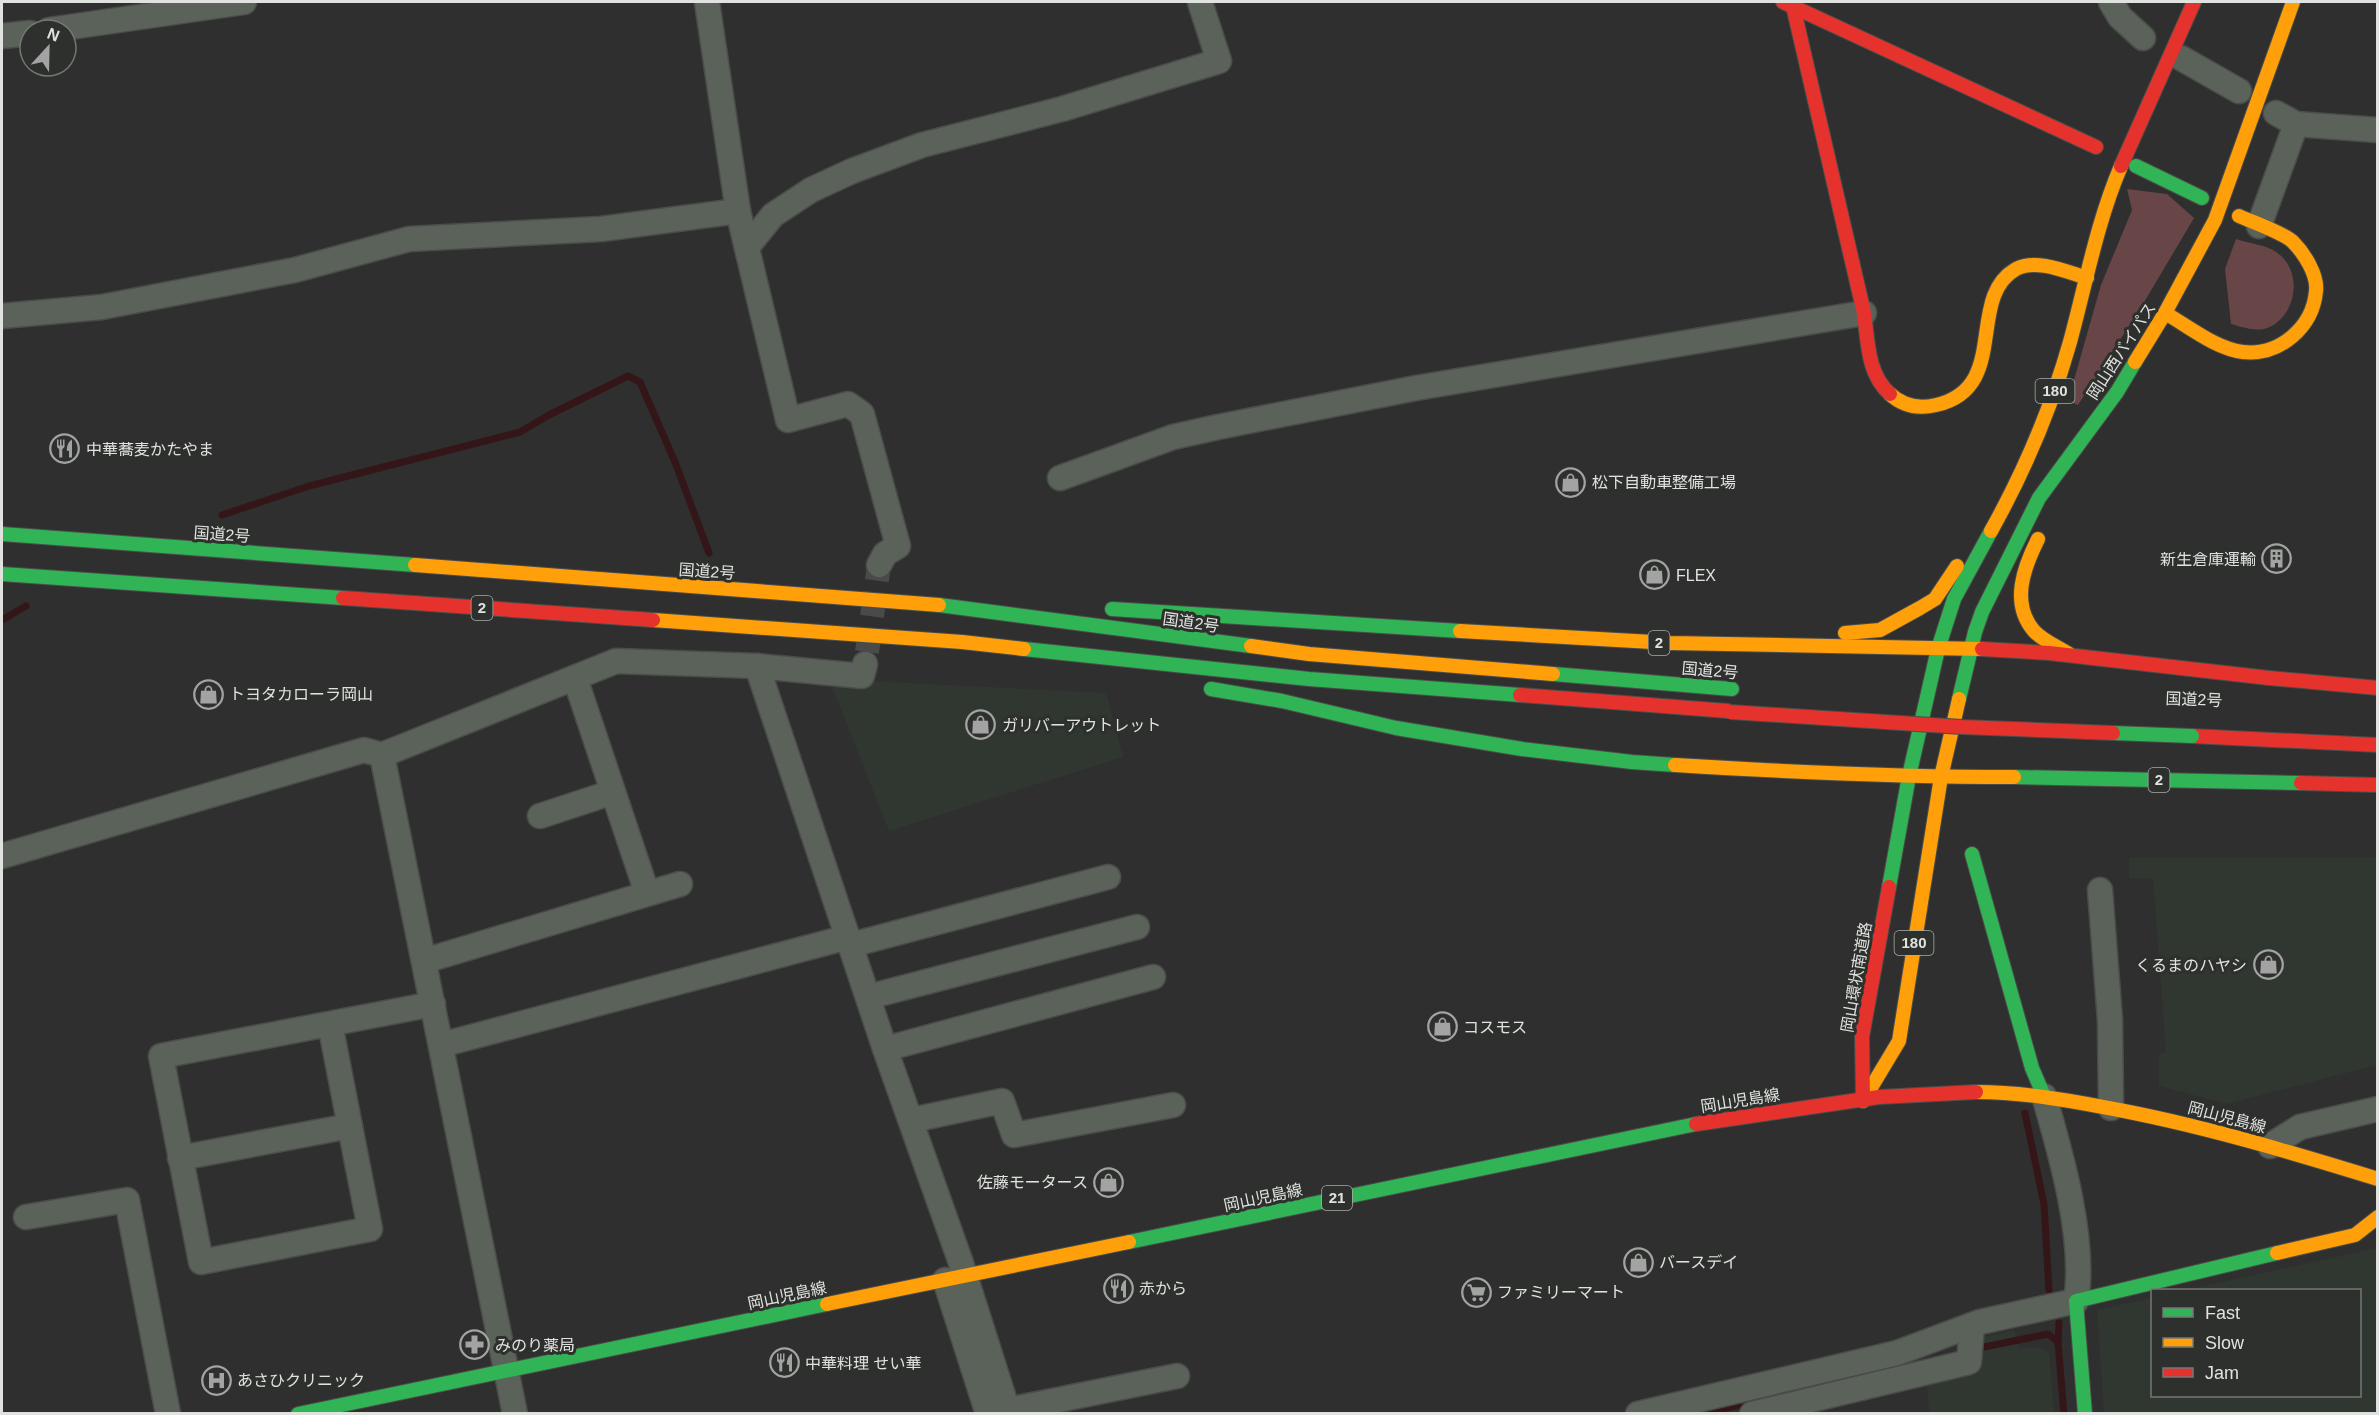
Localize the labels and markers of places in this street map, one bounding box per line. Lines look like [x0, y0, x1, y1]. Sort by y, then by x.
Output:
restaurant icon: 中華蕎麦かたやま [49, 433, 81, 465]
place label: 中華蕎麦かたやま [86, 441, 214, 458]
shop icon: 松下自動車整備工場 [1555, 466, 1587, 498]
place label: 松下自動車整備工場 [1592, 474, 1736, 491]
building icon: 新生倉庫運輸 [2261, 543, 2293, 575]
place label: 新生倉庫運輸 [2160, 551, 2256, 568]
shop icon: FLEX [1639, 559, 1671, 591]
place label: FLEX [1676, 567, 1716, 584]
shop icon: トヨタカローラ岡山 [192, 678, 224, 710]
place label: トヨタカローラ岡山 [229, 686, 373, 703]
shop icon: ガリバーアウトレット [965, 709, 997, 741]
place label: ガリバーアウトレット [1002, 717, 1161, 734]
shop icon: くるまのハヤシ [2252, 949, 2284, 981]
place label: くるまのハヤシ [2135, 957, 2247, 974]
shop icon: コスモス [1426, 1011, 1458, 1043]
place label: コスモス [1463, 1019, 1527, 1036]
shop icon: 佐藤モータース [1093, 1166, 1125, 1198]
place label: 佐藤モータース [977, 1174, 1088, 1191]
shop icon: バースデイ [1622, 1246, 1654, 1278]
place label: バースデイ [1659, 1254, 1738, 1271]
restaurant icon: 赤から [1102, 1272, 1134, 1304]
supermarket icon: ファミリーマート [1460, 1276, 1492, 1308]
place label: 赤から [1139, 1280, 1187, 1297]
place label: ファミリーマート [1497, 1284, 1625, 1301]
pharmacy icon: みのり薬局 [458, 1329, 490, 1361]
place label: みのり薬局 [495, 1337, 575, 1354]
restaurant icon: 中華料理 せい華 [768, 1347, 800, 1379]
place label: 中華料理 せい華 [805, 1355, 921, 1372]
hospital icon: あさひクリニック [200, 1364, 232, 1396]
place label: あさひクリニック [237, 1372, 365, 1389]

